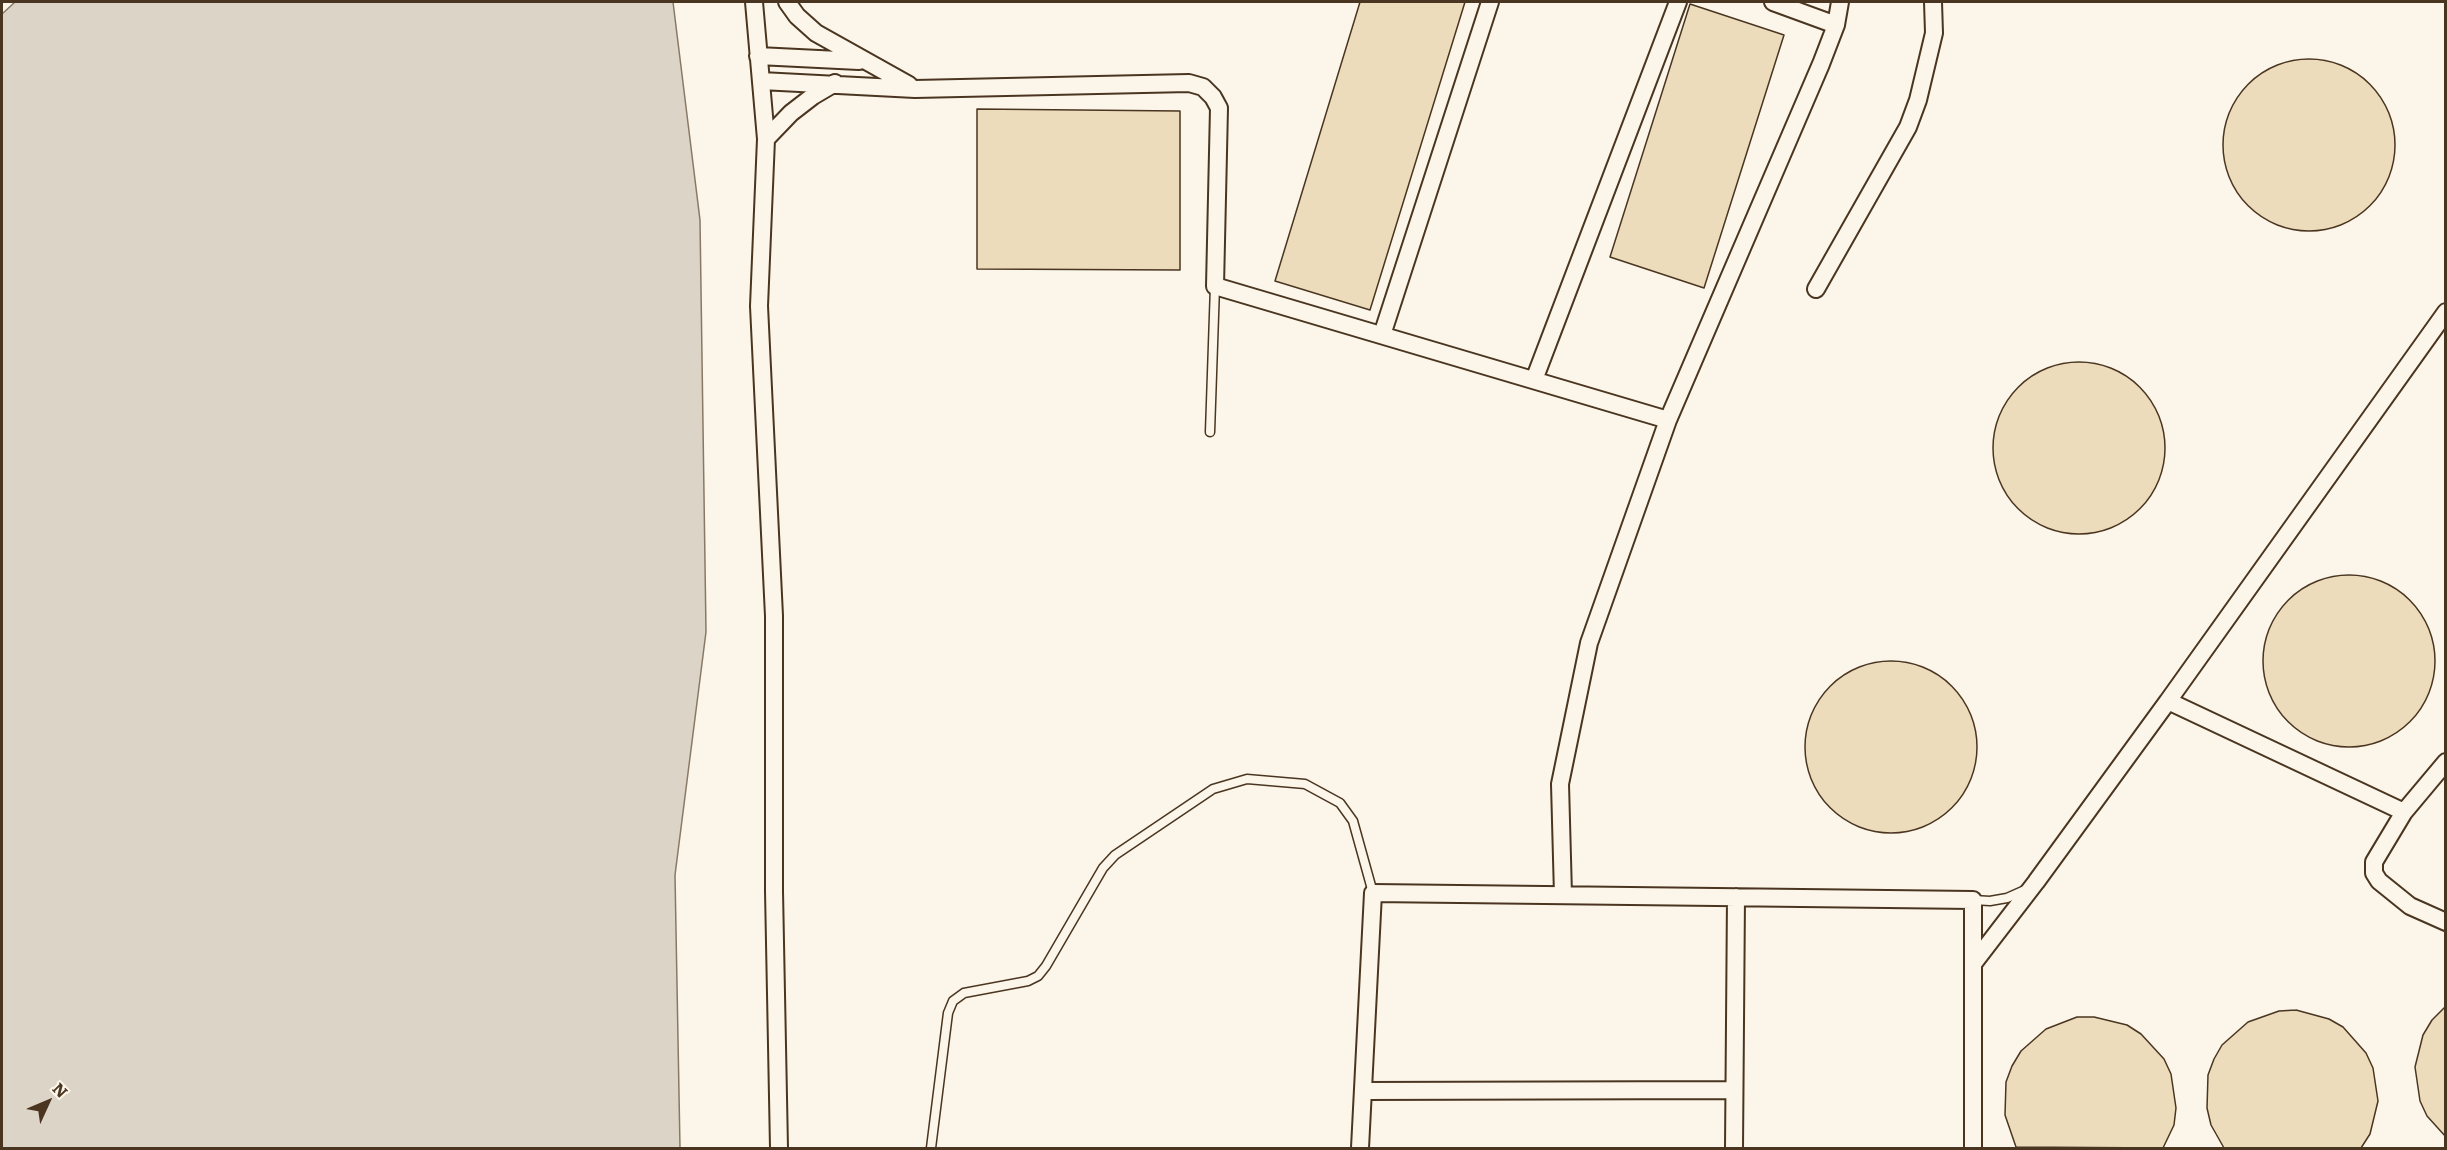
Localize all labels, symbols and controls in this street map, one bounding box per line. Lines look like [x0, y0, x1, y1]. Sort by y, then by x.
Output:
north arrow [18, 1072, 78, 1132]
text: N [48, 1076, 74, 1103]

